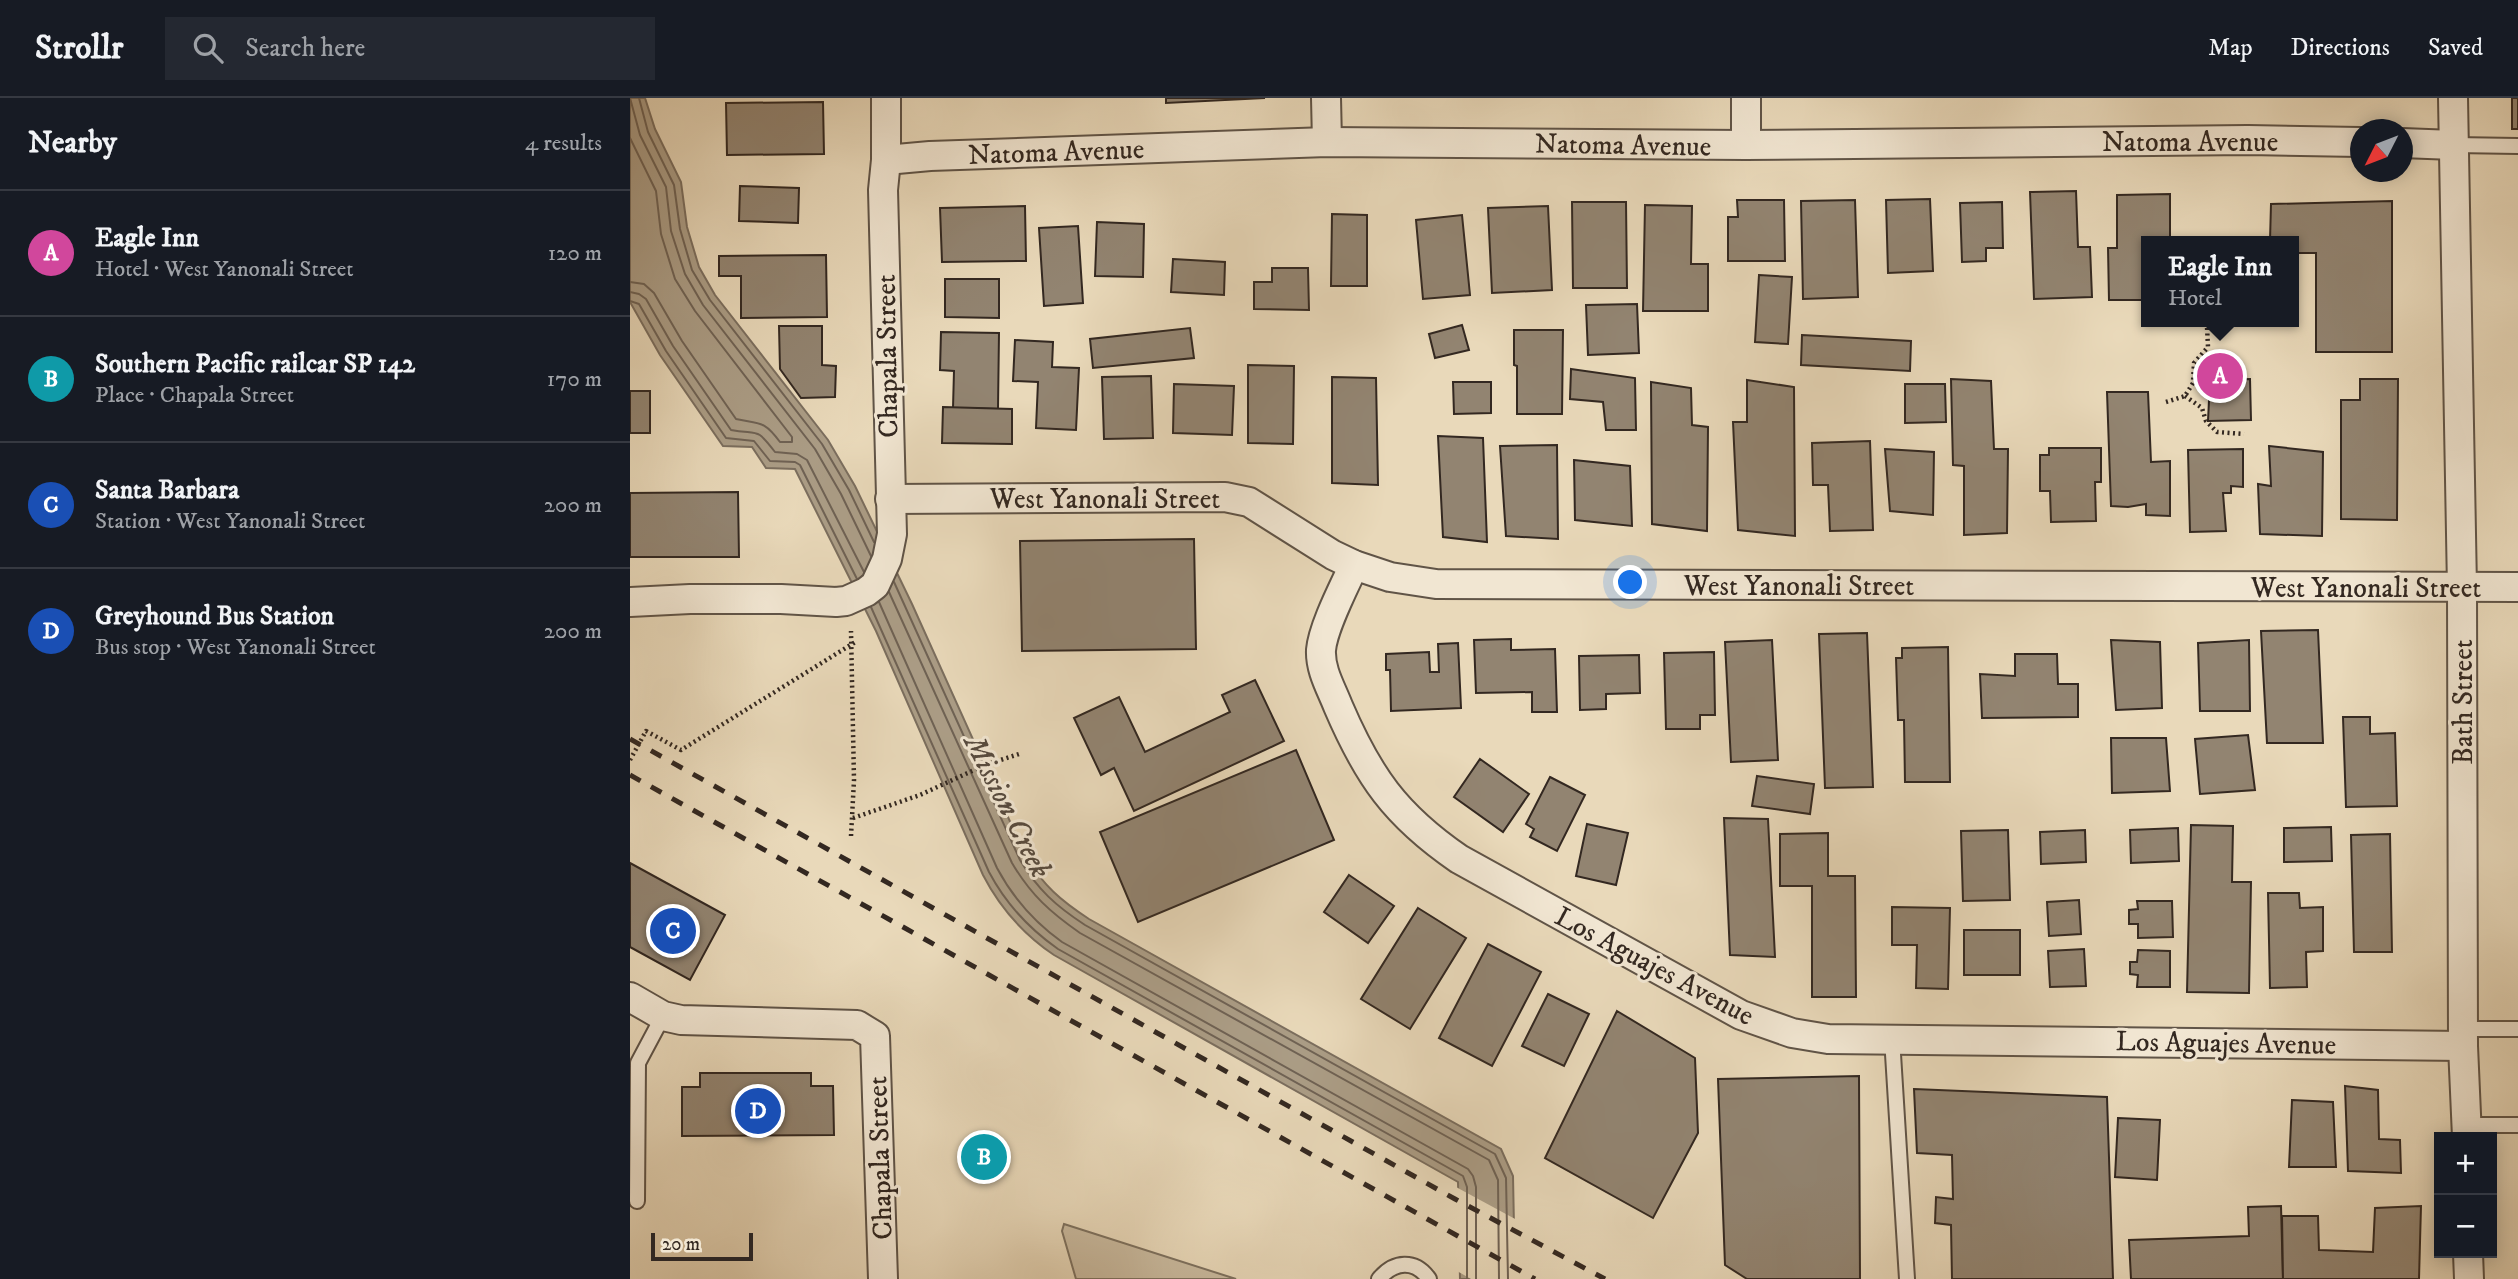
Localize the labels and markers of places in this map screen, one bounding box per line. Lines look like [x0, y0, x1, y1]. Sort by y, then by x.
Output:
pin: A [2197, 350, 2243, 402]
pin: C [650, 905, 696, 957]
pin: D [735, 1085, 781, 1137]
pin: B [961, 1131, 1007, 1183]

